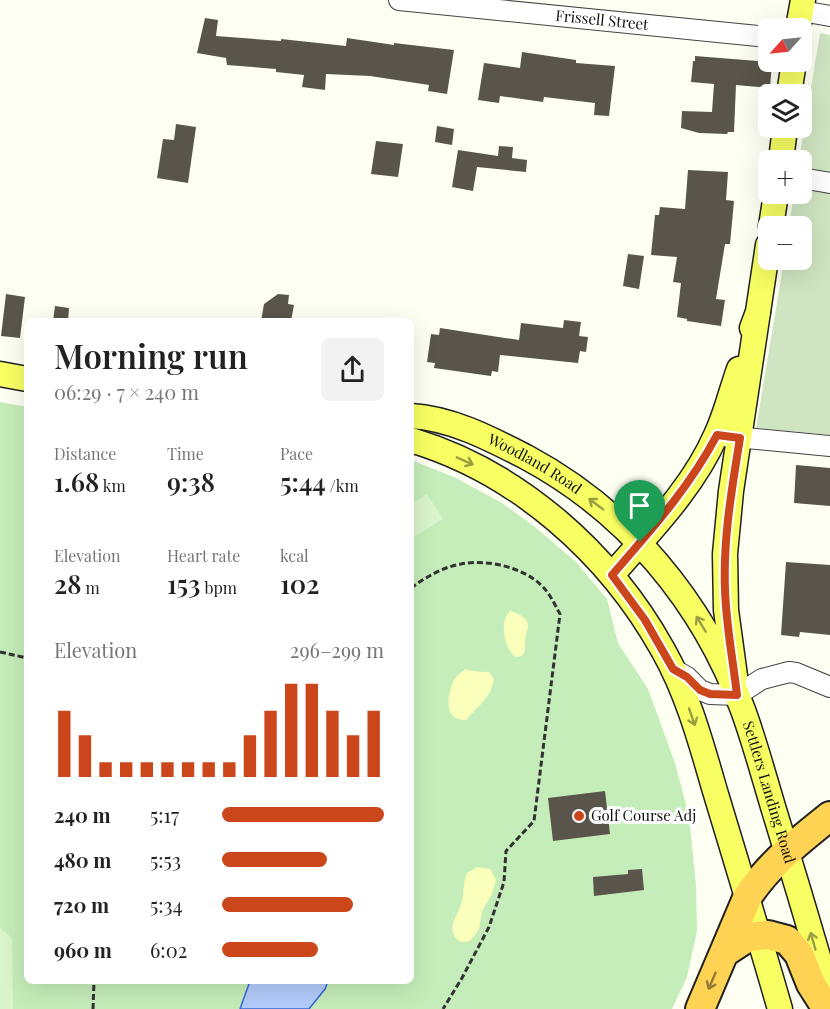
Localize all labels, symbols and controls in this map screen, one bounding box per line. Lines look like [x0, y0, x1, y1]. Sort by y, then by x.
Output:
street label: Frissell Street [555, 5, 650, 34]
north arrow [758, 18, 812, 72]
map controls [758, 18, 812, 270]
button: layers [758, 84, 812, 138]
button: + [758, 150, 812, 204]
button: − [758, 216, 812, 270]
text: Morning run [54, 333, 248, 377]
button: share [321, 338, 384, 401]
text: 06:29 · 7 × 240 m [54, 378, 199, 405]
street label: Woodland Road [484, 428, 586, 498]
text: Distance [54, 443, 116, 464]
text: Time [167, 443, 204, 464]
text: Pace [280, 443, 313, 464]
one-way arrow [456, 455, 474, 467]
text: 1.68 [54, 464, 99, 499]
text: 9:38 [167, 464, 215, 499]
text: 5:44 [280, 464, 326, 499]
text: km [99, 475, 126, 496]
text: /km [326, 475, 359, 496]
pin [614, 480, 665, 542]
icon: arrive [623, 489, 656, 522]
one-way arrow [589, 497, 605, 510]
text: Elevation [54, 545, 121, 566]
text: Heart rate [167, 545, 240, 566]
text: kcal [280, 545, 309, 566]
text: 28 [54, 566, 81, 601]
text: 153 [167, 566, 200, 601]
text: 102 [280, 566, 319, 601]
text: m [81, 577, 100, 598]
text: bpm [200, 577, 237, 598]
one-way arrow [694, 616, 706, 633]
text: Elevation [54, 636, 137, 663]
text: 296–299 m [290, 636, 384, 663]
one-way arrow [687, 707, 698, 726]
street label: Settlers Landing Road [739, 718, 801, 866]
text: 240 m [54, 801, 111, 828]
text: 5:17 [150, 801, 179, 828]
place label: Golf Course Adj [591, 805, 696, 825]
marker: Golf Course Adj [572, 809, 586, 823]
text: 480 m [54, 846, 111, 873]
text: 5:53 [150, 846, 181, 873]
text: 720 m [54, 891, 109, 918]
text: 5:34 [150, 891, 183, 918]
one-way arrow [807, 932, 818, 951]
text: 960 m [54, 936, 112, 963]
text: 6:02 [150, 936, 187, 963]
one-way arrow [706, 971, 717, 989]

